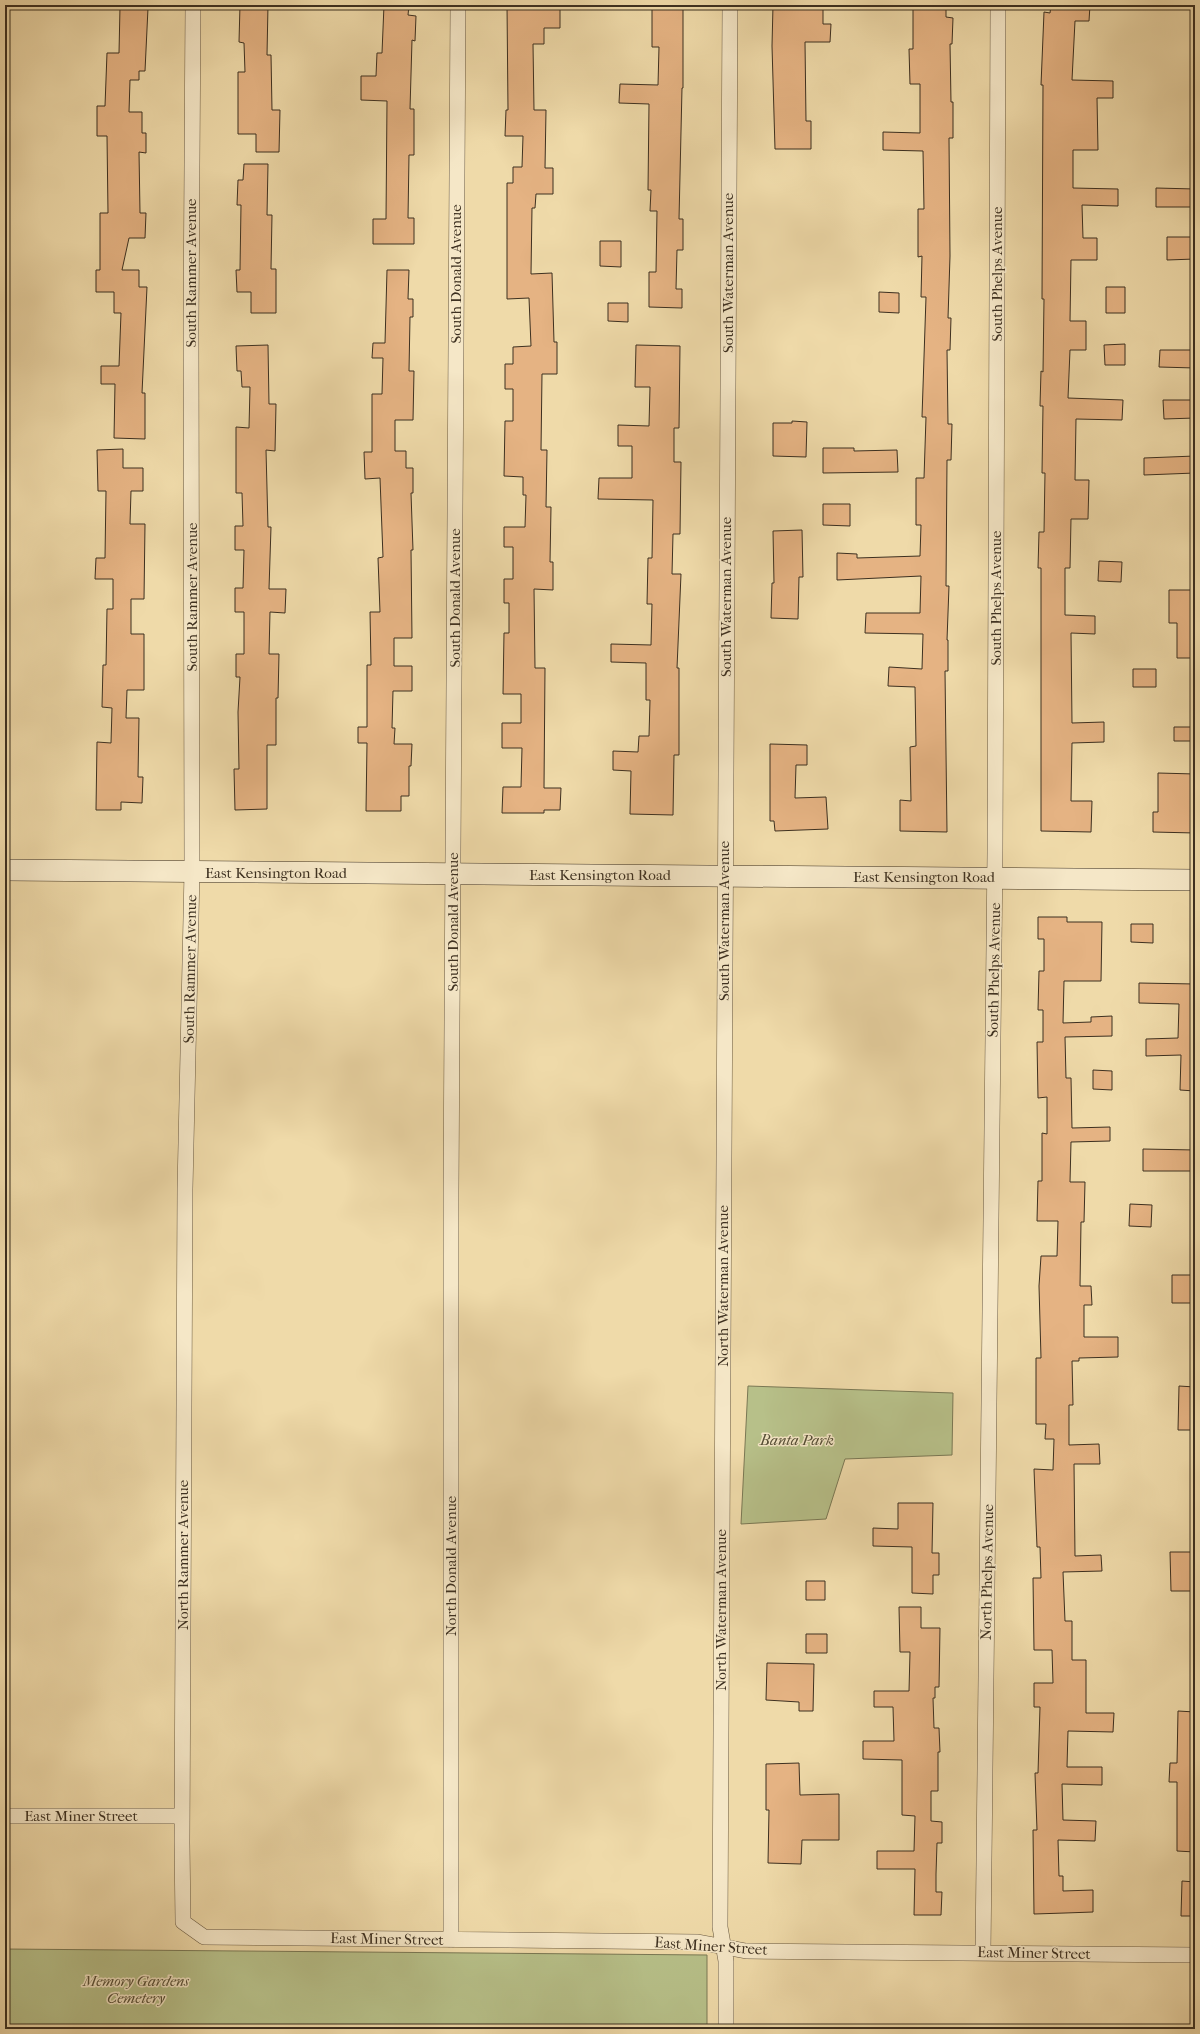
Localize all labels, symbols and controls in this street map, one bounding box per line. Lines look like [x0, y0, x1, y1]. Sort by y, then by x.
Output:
street label: South Waterman Avenue [719, 192, 737, 353]
street label: South Rammer Avenue [182, 198, 200, 348]
street label: South Donald Avenue [447, 204, 465, 344]
street label: South Phelps Avenue [988, 206, 1006, 341]
street label: South Waterman Avenue [717, 516, 735, 677]
street label: South Rammer Avenue [183, 522, 201, 672]
street label: South Donald Avenue [446, 528, 464, 668]
street label: South Phelps Avenue [987, 530, 1005, 665]
street label: South Waterman Avenue [715, 840, 733, 1001]
street label: South Donald Avenue [444, 852, 462, 992]
street label: East Kensington Road [205, 864, 348, 882]
street label: East Kensington Road [529, 866, 672, 884]
street label: East Kensington Road [853, 868, 996, 886]
street label: South Rammer Avenue [180, 894, 200, 1044]
street label: South Phelps Avenue [984, 902, 1004, 1038]
street label: North Waterman Avenue [714, 1205, 732, 1367]
park label: Banta Park [759, 1431, 834, 1449]
street label: North Rammer Avenue [174, 1479, 192, 1630]
street label: North Donald Avenue [442, 1495, 460, 1636]
street label: North Phelps Avenue [977, 1503, 997, 1640]
street label: North Waterman Avenue [712, 1529, 730, 1691]
street label: East Miner Street [24, 1807, 138, 1825]
street label: East Miner Street [330, 1929, 445, 1949]
street label: East Miner Street [654, 1933, 769, 1959]
street label: East Miner Street [977, 1943, 1092, 1963]
park label: Memory Gardens Cemetery [82, 1972, 189, 2007]

